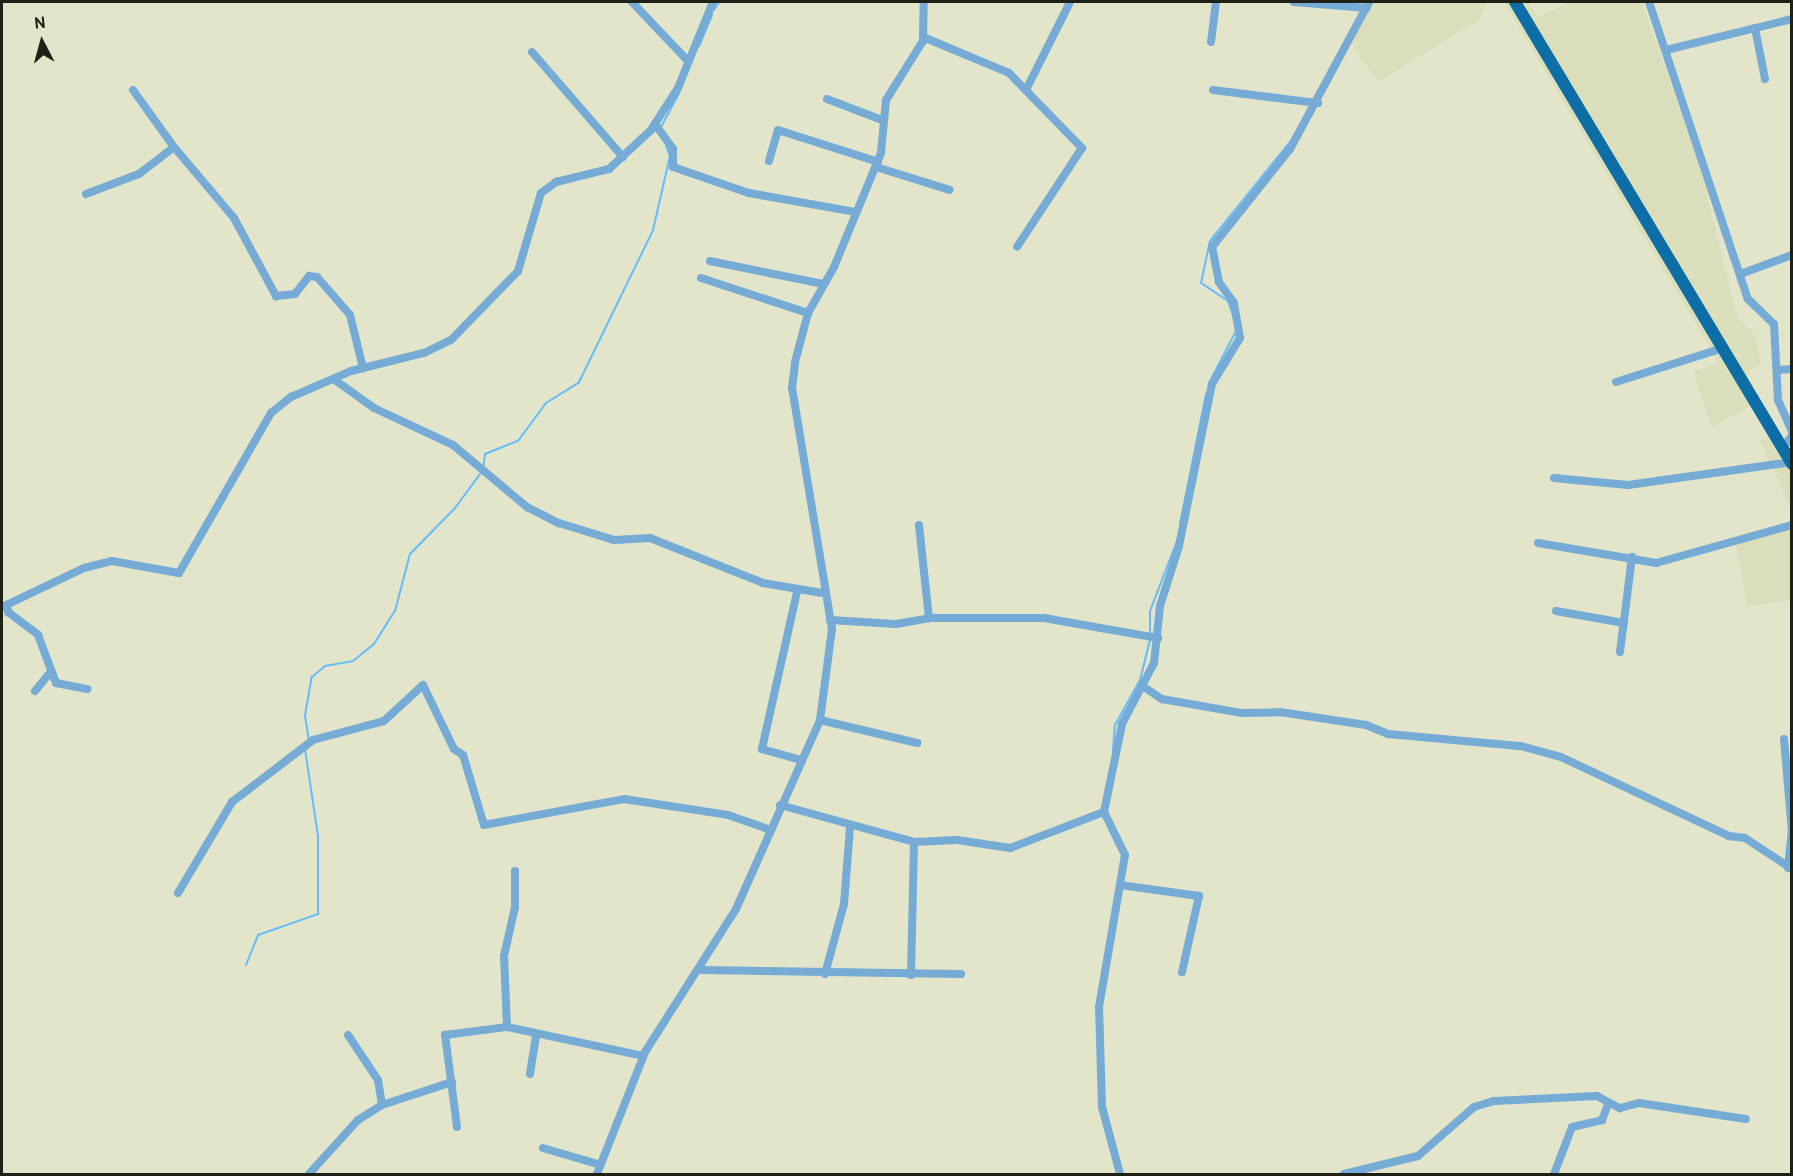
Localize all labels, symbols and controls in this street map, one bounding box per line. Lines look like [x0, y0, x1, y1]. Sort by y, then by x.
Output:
north arrow [12, 12, 72, 72]
text: N [33, 14, 47, 35]

